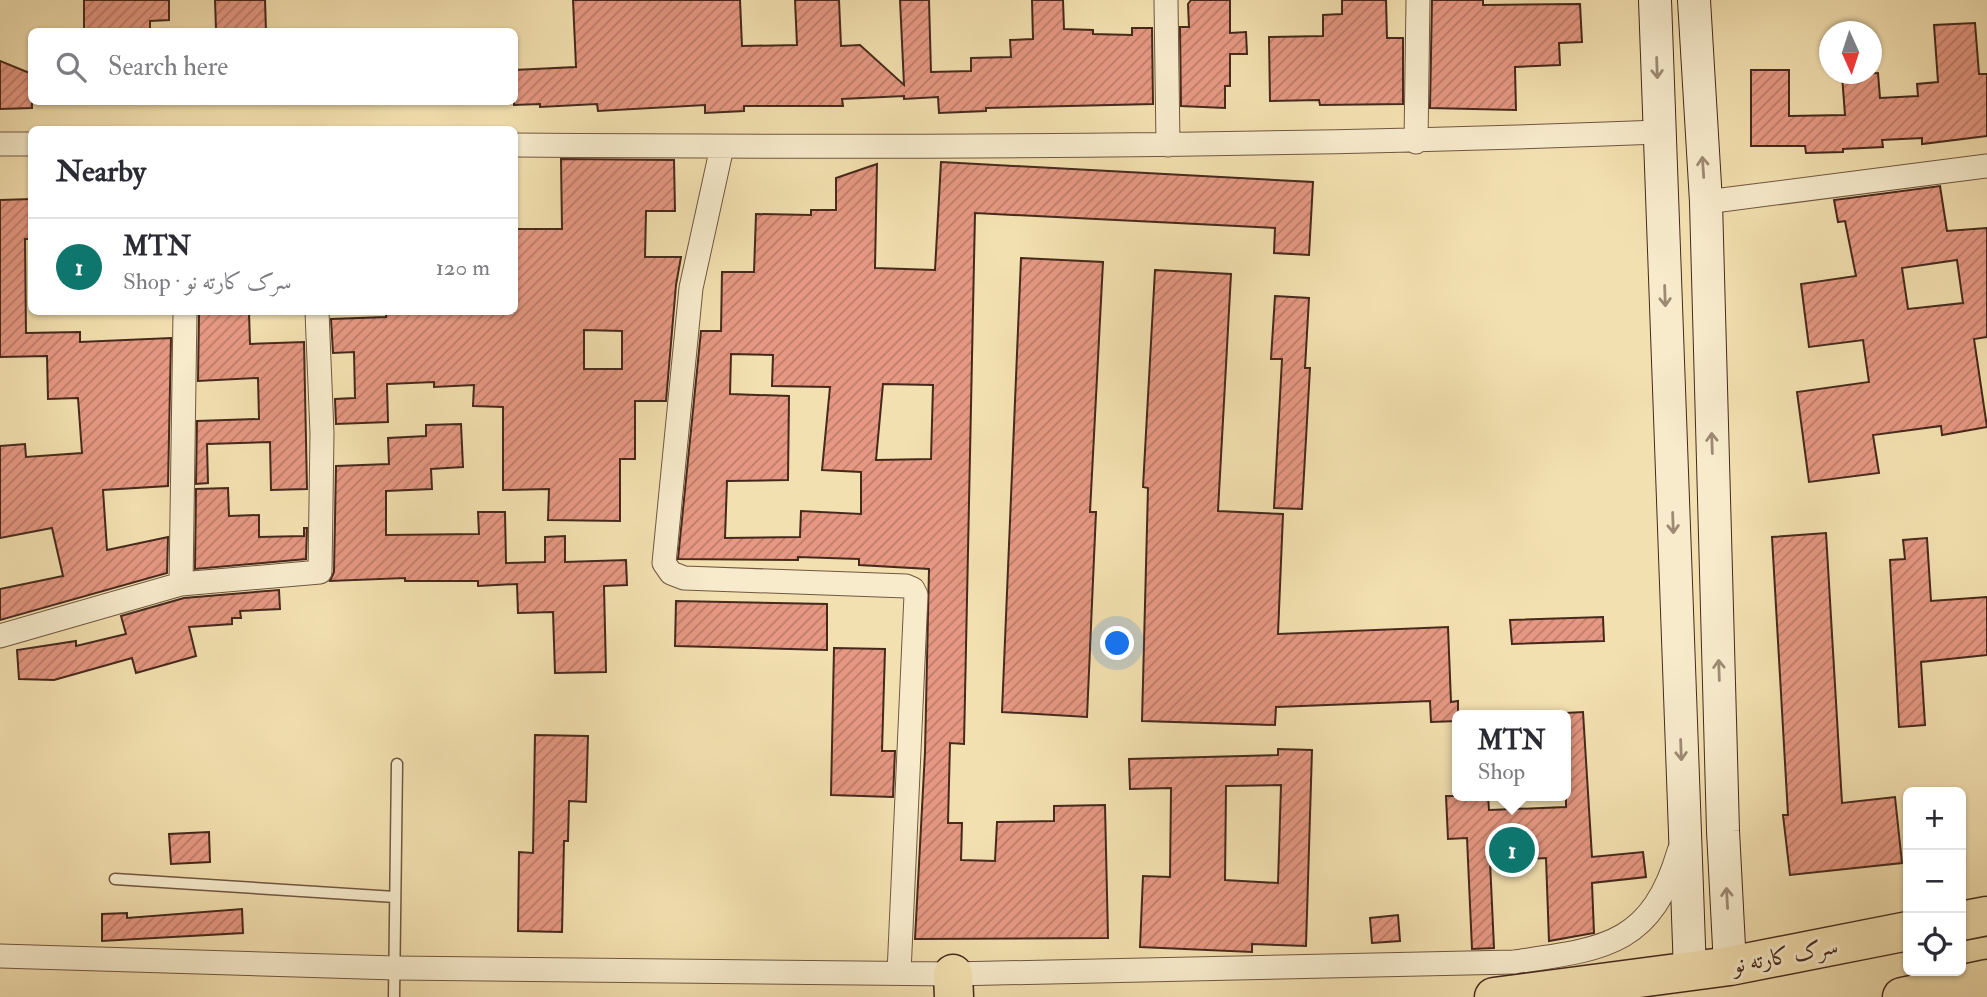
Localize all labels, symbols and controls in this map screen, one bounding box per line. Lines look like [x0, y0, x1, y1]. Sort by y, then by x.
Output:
north arrow [1819, 21, 1882, 84]
search box [28, 28, 518, 105]
icon: search [52, 48, 90, 86]
text: Search here [108, 51, 228, 83]
one-way arrow [1650, 56, 1663, 79]
text: Nearby [56, 153, 146, 190]
one-way arrow [1696, 156, 1709, 178]
text: MTN [123, 231, 191, 263]
text: 1 [75, 253, 83, 282]
text: 120 m [436, 253, 490, 282]
text: Shop · سرک کارته نو [123, 267, 292, 296]
one-way arrow [1658, 284, 1671, 307]
one-way arrow [1706, 432, 1719, 455]
one-way arrow [1667, 511, 1680, 534]
your location [1100, 626, 1134, 660]
one-way arrow [1712, 659, 1725, 682]
popup [1452, 710, 1571, 801]
text: MTN [1478, 725, 1545, 757]
one-way arrow [1675, 739, 1688, 762]
text: Shop [1478, 757, 1525, 786]
map controls [1903, 787, 1966, 976]
button: + [1903, 787, 1966, 850]
pin: 1 [1489, 824, 1535, 876]
button: − [1903, 850, 1966, 913]
one-way arrow [1720, 886, 1733, 909]
button: locate [1903, 913, 1966, 976]
street label: سرک کارته نو [1728, 931, 1841, 981]

